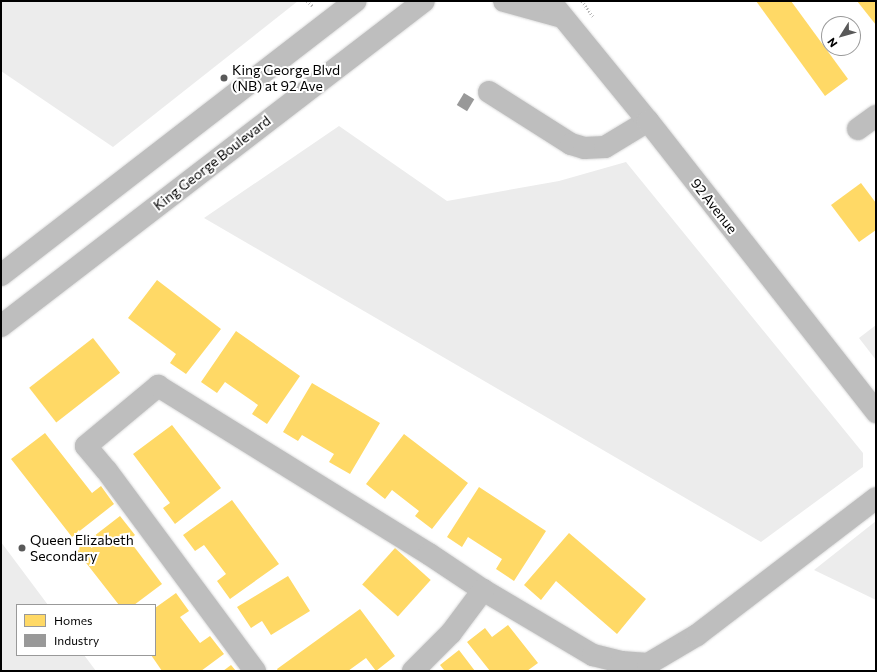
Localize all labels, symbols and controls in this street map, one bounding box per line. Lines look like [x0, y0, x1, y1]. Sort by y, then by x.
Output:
north arrow [821, 16, 861, 56]
text: N [824, 36, 839, 50]
place label: King George Blvd (NB) at 92 Ave [232, 62, 340, 94]
marker: King George Blvd (NB) at 92 Ave [219, 73, 229, 83]
street label: King George Boulevard [150, 112, 274, 214]
street label: 92 Avenue [687, 175, 741, 237]
place label: Queen Elizabeth Secondary [30, 532, 134, 564]
marker: Queen Elizabeth Secondary [17, 543, 27, 553]
legend [16, 604, 156, 656]
text: Homes [54, 613, 92, 627]
text: Industry [54, 633, 99, 647]

